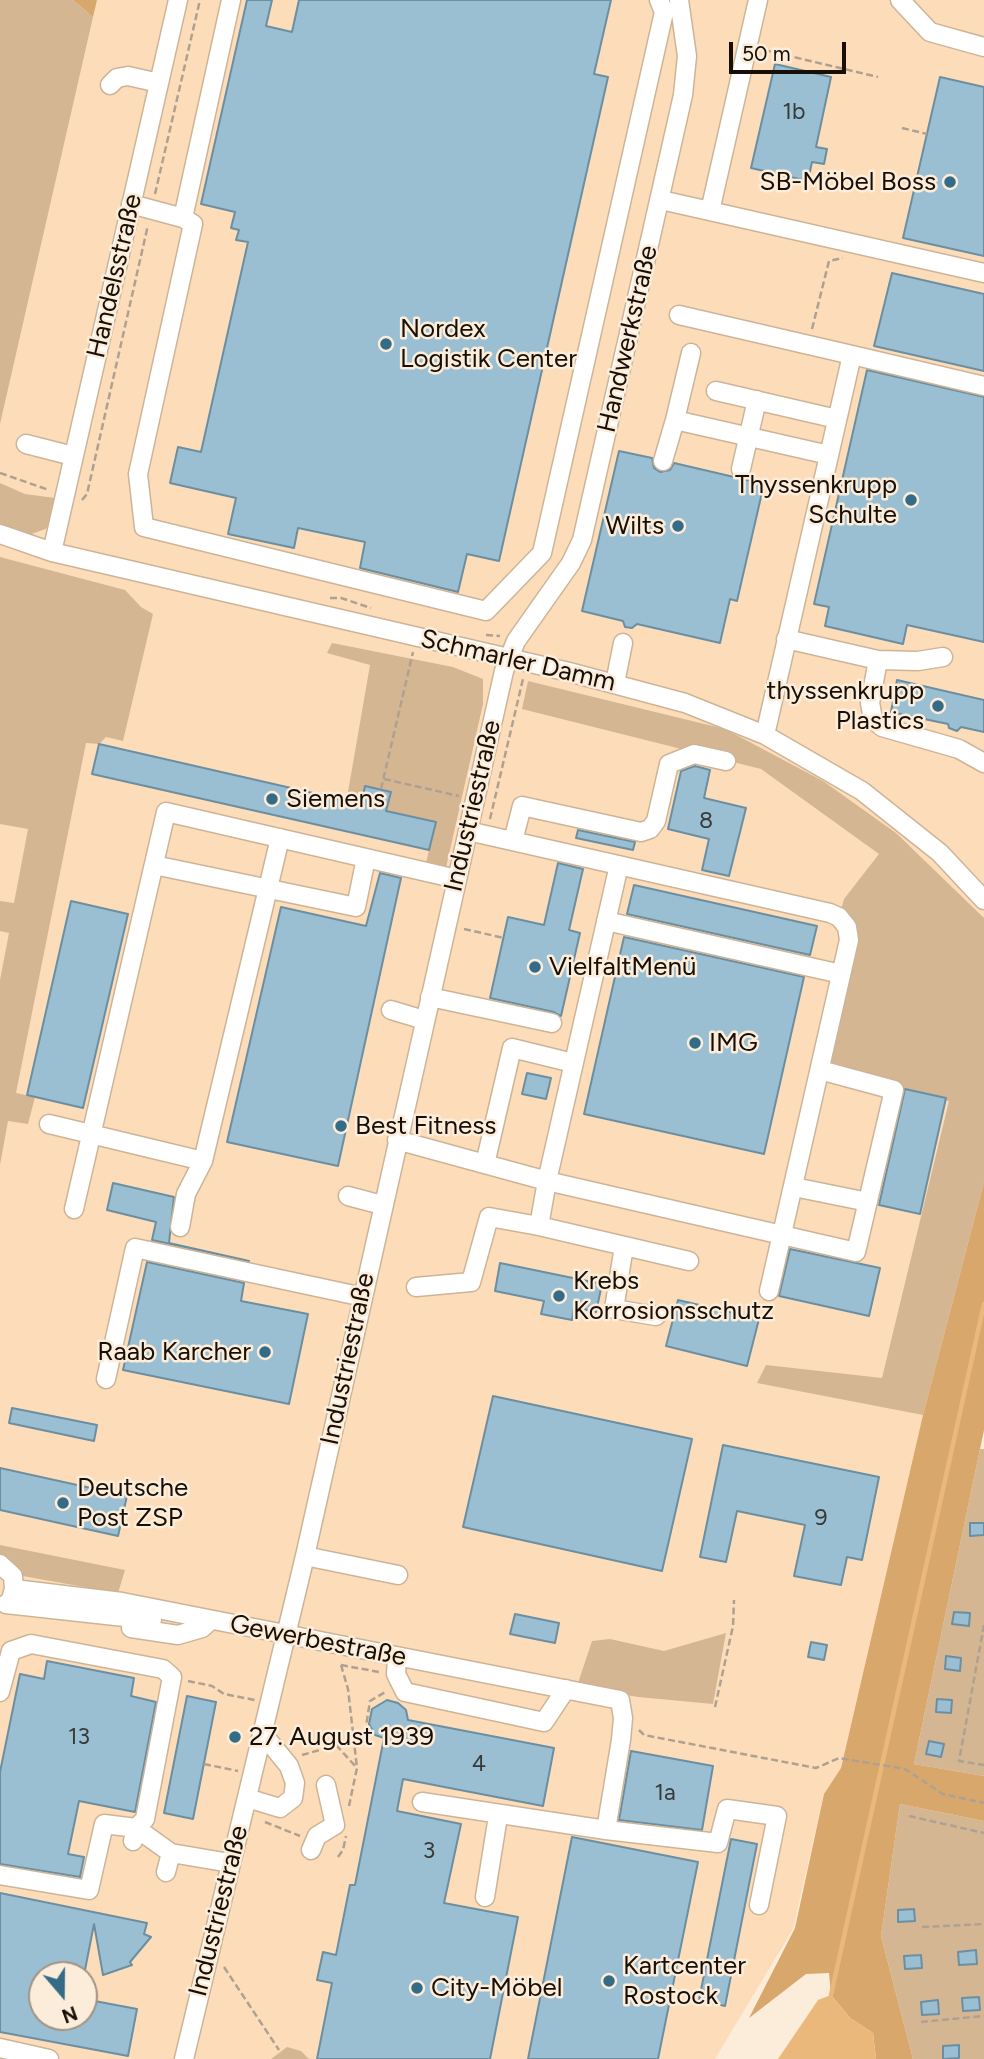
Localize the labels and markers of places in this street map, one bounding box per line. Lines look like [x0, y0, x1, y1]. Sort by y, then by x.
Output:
place label: SB-Möbel Boss [759, 166, 936, 198]
marker: SB-Möbel Boss [942, 174, 958, 190]
place label: Nordex Logistik Center [400, 313, 577, 374]
marker: Nordex Logistik Center [378, 336, 394, 352]
place label: Thyssenkrupp Schulte [735, 469, 897, 530]
marker: Thyssenkrupp Schulte [903, 492, 919, 508]
place label: Wilts [605, 510, 664, 542]
marker: Wilts [670, 518, 686, 534]
place label: thyssenkrupp Plastics [767, 675, 924, 736]
marker: thyssenkrupp Plastics [930, 698, 946, 714]
place label: Siemens [286, 783, 385, 815]
marker: Siemens [264, 791, 280, 807]
place label: VielfaltMenü [549, 951, 696, 983]
marker: VielfaltMenü [527, 959, 543, 975]
place label: IMG [709, 1027, 758, 1059]
marker: IMG [687, 1035, 703, 1051]
place label: Best Fitness [355, 1110, 496, 1142]
marker: Best Fitness [333, 1118, 349, 1134]
place label: Krebs Korrosionsschutz [573, 1265, 774, 1326]
marker: Krebs Korrosionsschutz [551, 1288, 567, 1304]
place label: Raab Karcher [97, 1336, 251, 1368]
marker: Raab Karcher [257, 1344, 273, 1360]
place label: Deutsche Post ZSP [77, 1472, 188, 1534]
marker: Deutsche Post ZSP [55, 1495, 71, 1511]
place label: 27. August 1939 [249, 1721, 434, 1753]
marker: 27. August 1939 [227, 1729, 243, 1745]
place label: Kartcenter Rostock [623, 1950, 746, 2011]
place label: City-Möbel [431, 1972, 562, 2004]
marker: Kartcenter Rostock [601, 1973, 617, 1989]
marker: City-Möbel [409, 1980, 425, 1996]

